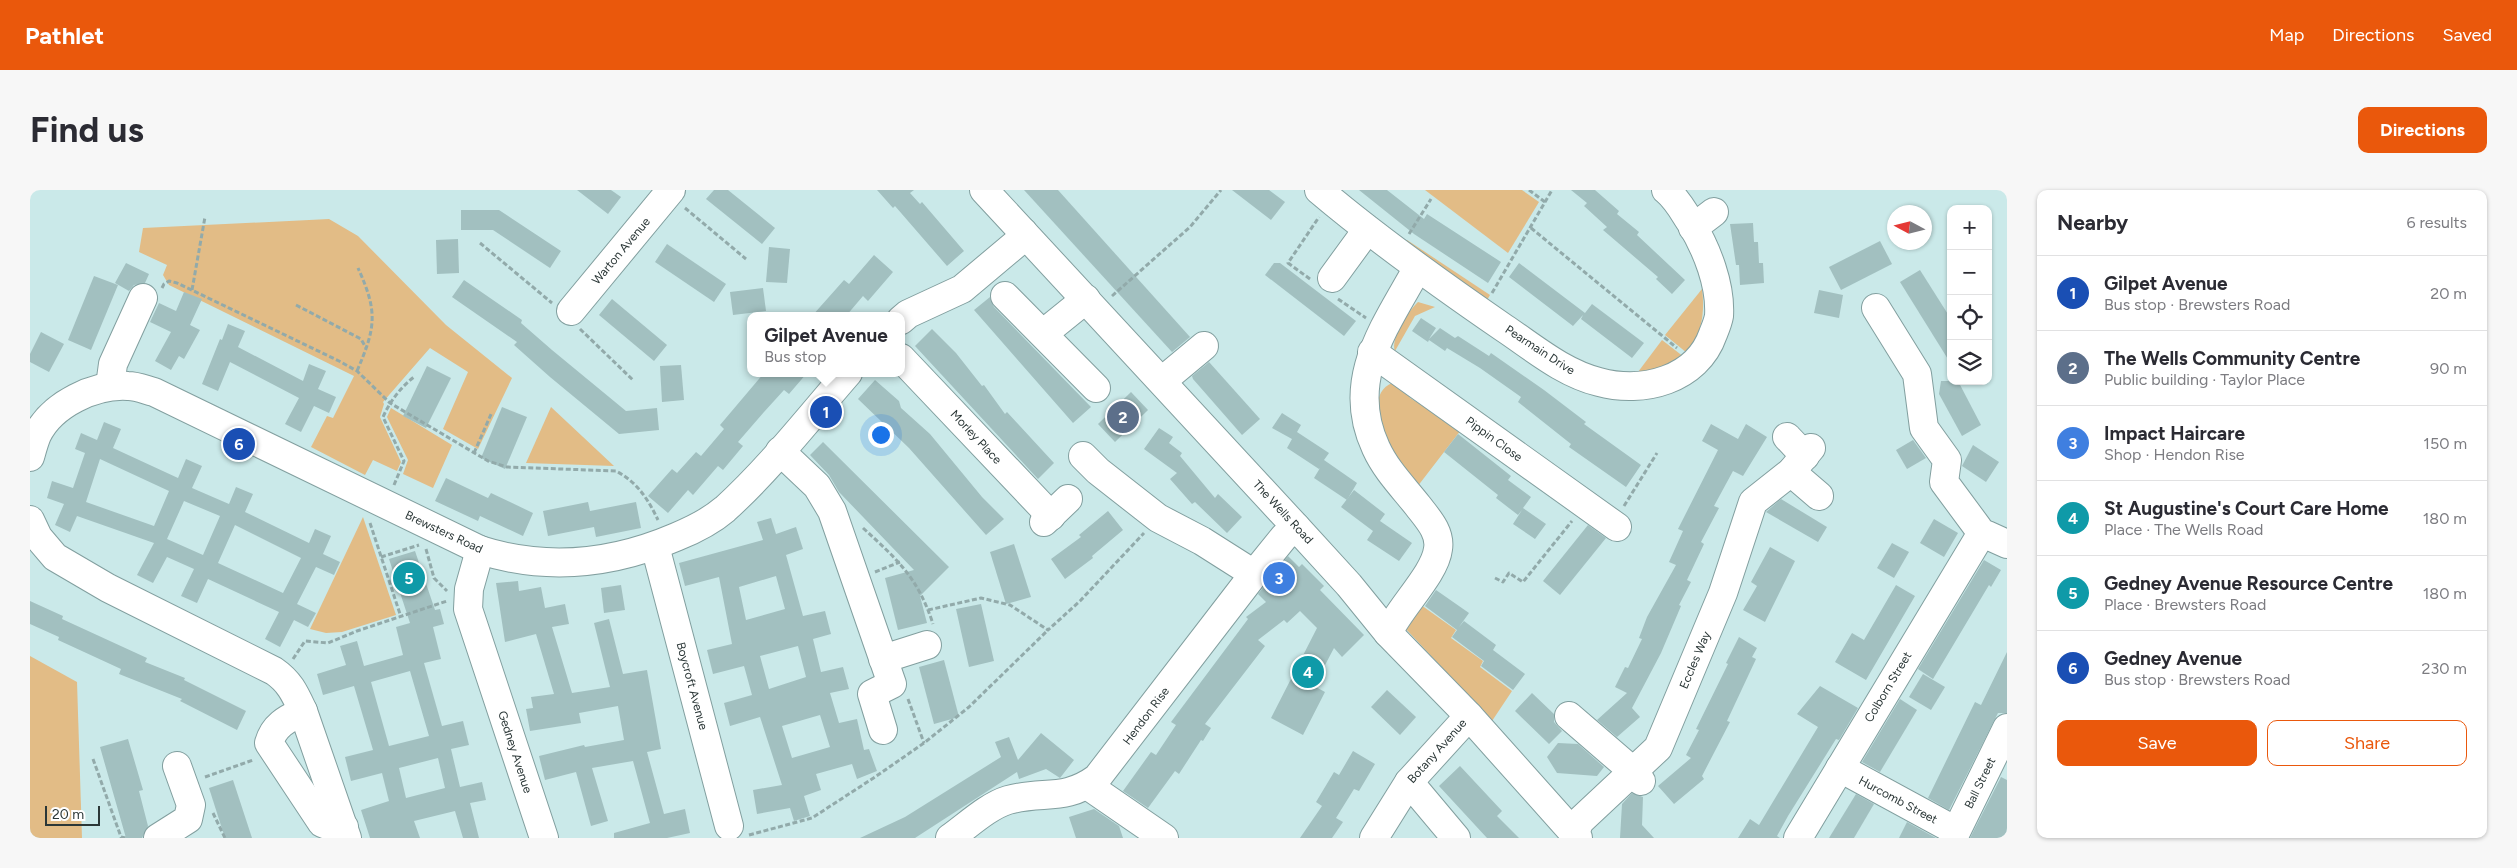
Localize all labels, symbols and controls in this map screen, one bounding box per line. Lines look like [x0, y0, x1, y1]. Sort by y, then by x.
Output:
text: Pathlet [25, 21, 104, 50]
text: Map [2269, 24, 2304, 46]
text: Directions [2332, 24, 2414, 46]
text: Saved [2442, 24, 2492, 46]
button: Directions [2358, 107, 2487, 153]
text: Find us [30, 109, 144, 151]
north arrow [1887, 205, 1932, 250]
map controls [1947, 205, 1992, 385]
button: + [1947, 205, 1992, 250]
text: Nearby [2057, 210, 2128, 235]
text: 6 results [2406, 213, 2467, 232]
street label: Warton Avenue [589, 214, 653, 287]
button: − [1947, 250, 1992, 295]
text: Gilpet Avenue [2104, 272, 2228, 295]
text: 1 [2070, 284, 2076, 303]
text: 20 m [2430, 284, 2467, 303]
button: locate [1947, 295, 1992, 340]
text: Bus stop · Brewsters Road [2104, 295, 2290, 314]
popup [747, 312, 905, 377]
street label: Pearmain Drive [1503, 322, 1578, 378]
text: Gilpet Avenue [764, 324, 888, 347]
button: layers [1947, 340, 1992, 385]
text: Bus stop [764, 347, 827, 366]
text: The Wells Community Centre [2104, 347, 2360, 370]
text: 2 [2068, 359, 2078, 378]
text: 90 m [2430, 359, 2467, 378]
text: Public building · Taylor Place [2104, 370, 2305, 389]
pin: 1 [810, 393, 842, 431]
pin: 2 [1107, 398, 1139, 436]
street label: Morley Place [948, 407, 1005, 467]
street label: Pippin Close [1463, 414, 1525, 465]
your location [868, 422, 894, 448]
text: Impact Haircare [2104, 422, 2245, 445]
pin: 6 [223, 425, 255, 463]
text: 3 [2069, 434, 2077, 453]
text: 150 m [2423, 434, 2467, 453]
text: Shop · Hendon Rise [2104, 445, 2245, 464]
street label: The Wells Road [1250, 477, 1316, 547]
text: St Augustine's Court Care Home [2104, 497, 2389, 520]
street label: Brewsters Road [403, 508, 485, 556]
text: 4 [2068, 509, 2078, 528]
text: 180 m [2423, 509, 2467, 528]
text: Place · The Wells Road [2104, 520, 2263, 539]
pin: 5 [393, 559, 425, 597]
pin: 3 [1263, 559, 1295, 597]
text: Gedney Avenue Resource Centre [2104, 572, 2393, 595]
text: 5 [2068, 584, 2078, 603]
text: 180 m [2423, 584, 2467, 603]
text: Place · Brewsters Road [2104, 595, 2266, 614]
street label: Eccles Way [1677, 628, 1714, 691]
street label: Boycroft Avenue [674, 641, 711, 732]
text: Gedney Avenue [2104, 647, 2242, 670]
street label: Colborn Street [1862, 649, 1915, 725]
pin: 4 [1292, 653, 1324, 691]
text: 6 [2068, 659, 2078, 678]
text: 230 m [2422, 659, 2467, 678]
text: Bus stop · Brewsters Road [2104, 670, 2290, 689]
street label: Hendon Rise [1120, 684, 1172, 748]
street label: Gedney Avenue [495, 709, 535, 795]
street label: Botany Avenue [1405, 716, 1470, 786]
button: Save [2057, 720, 2257, 766]
button: Share [2267, 720, 2467, 766]
street label: Ball Street [1962, 755, 1999, 811]
street label: Hurcomb Street [1856, 773, 1940, 827]
scale bar [45, 803, 100, 826]
text: 20 m [52, 806, 84, 823]

